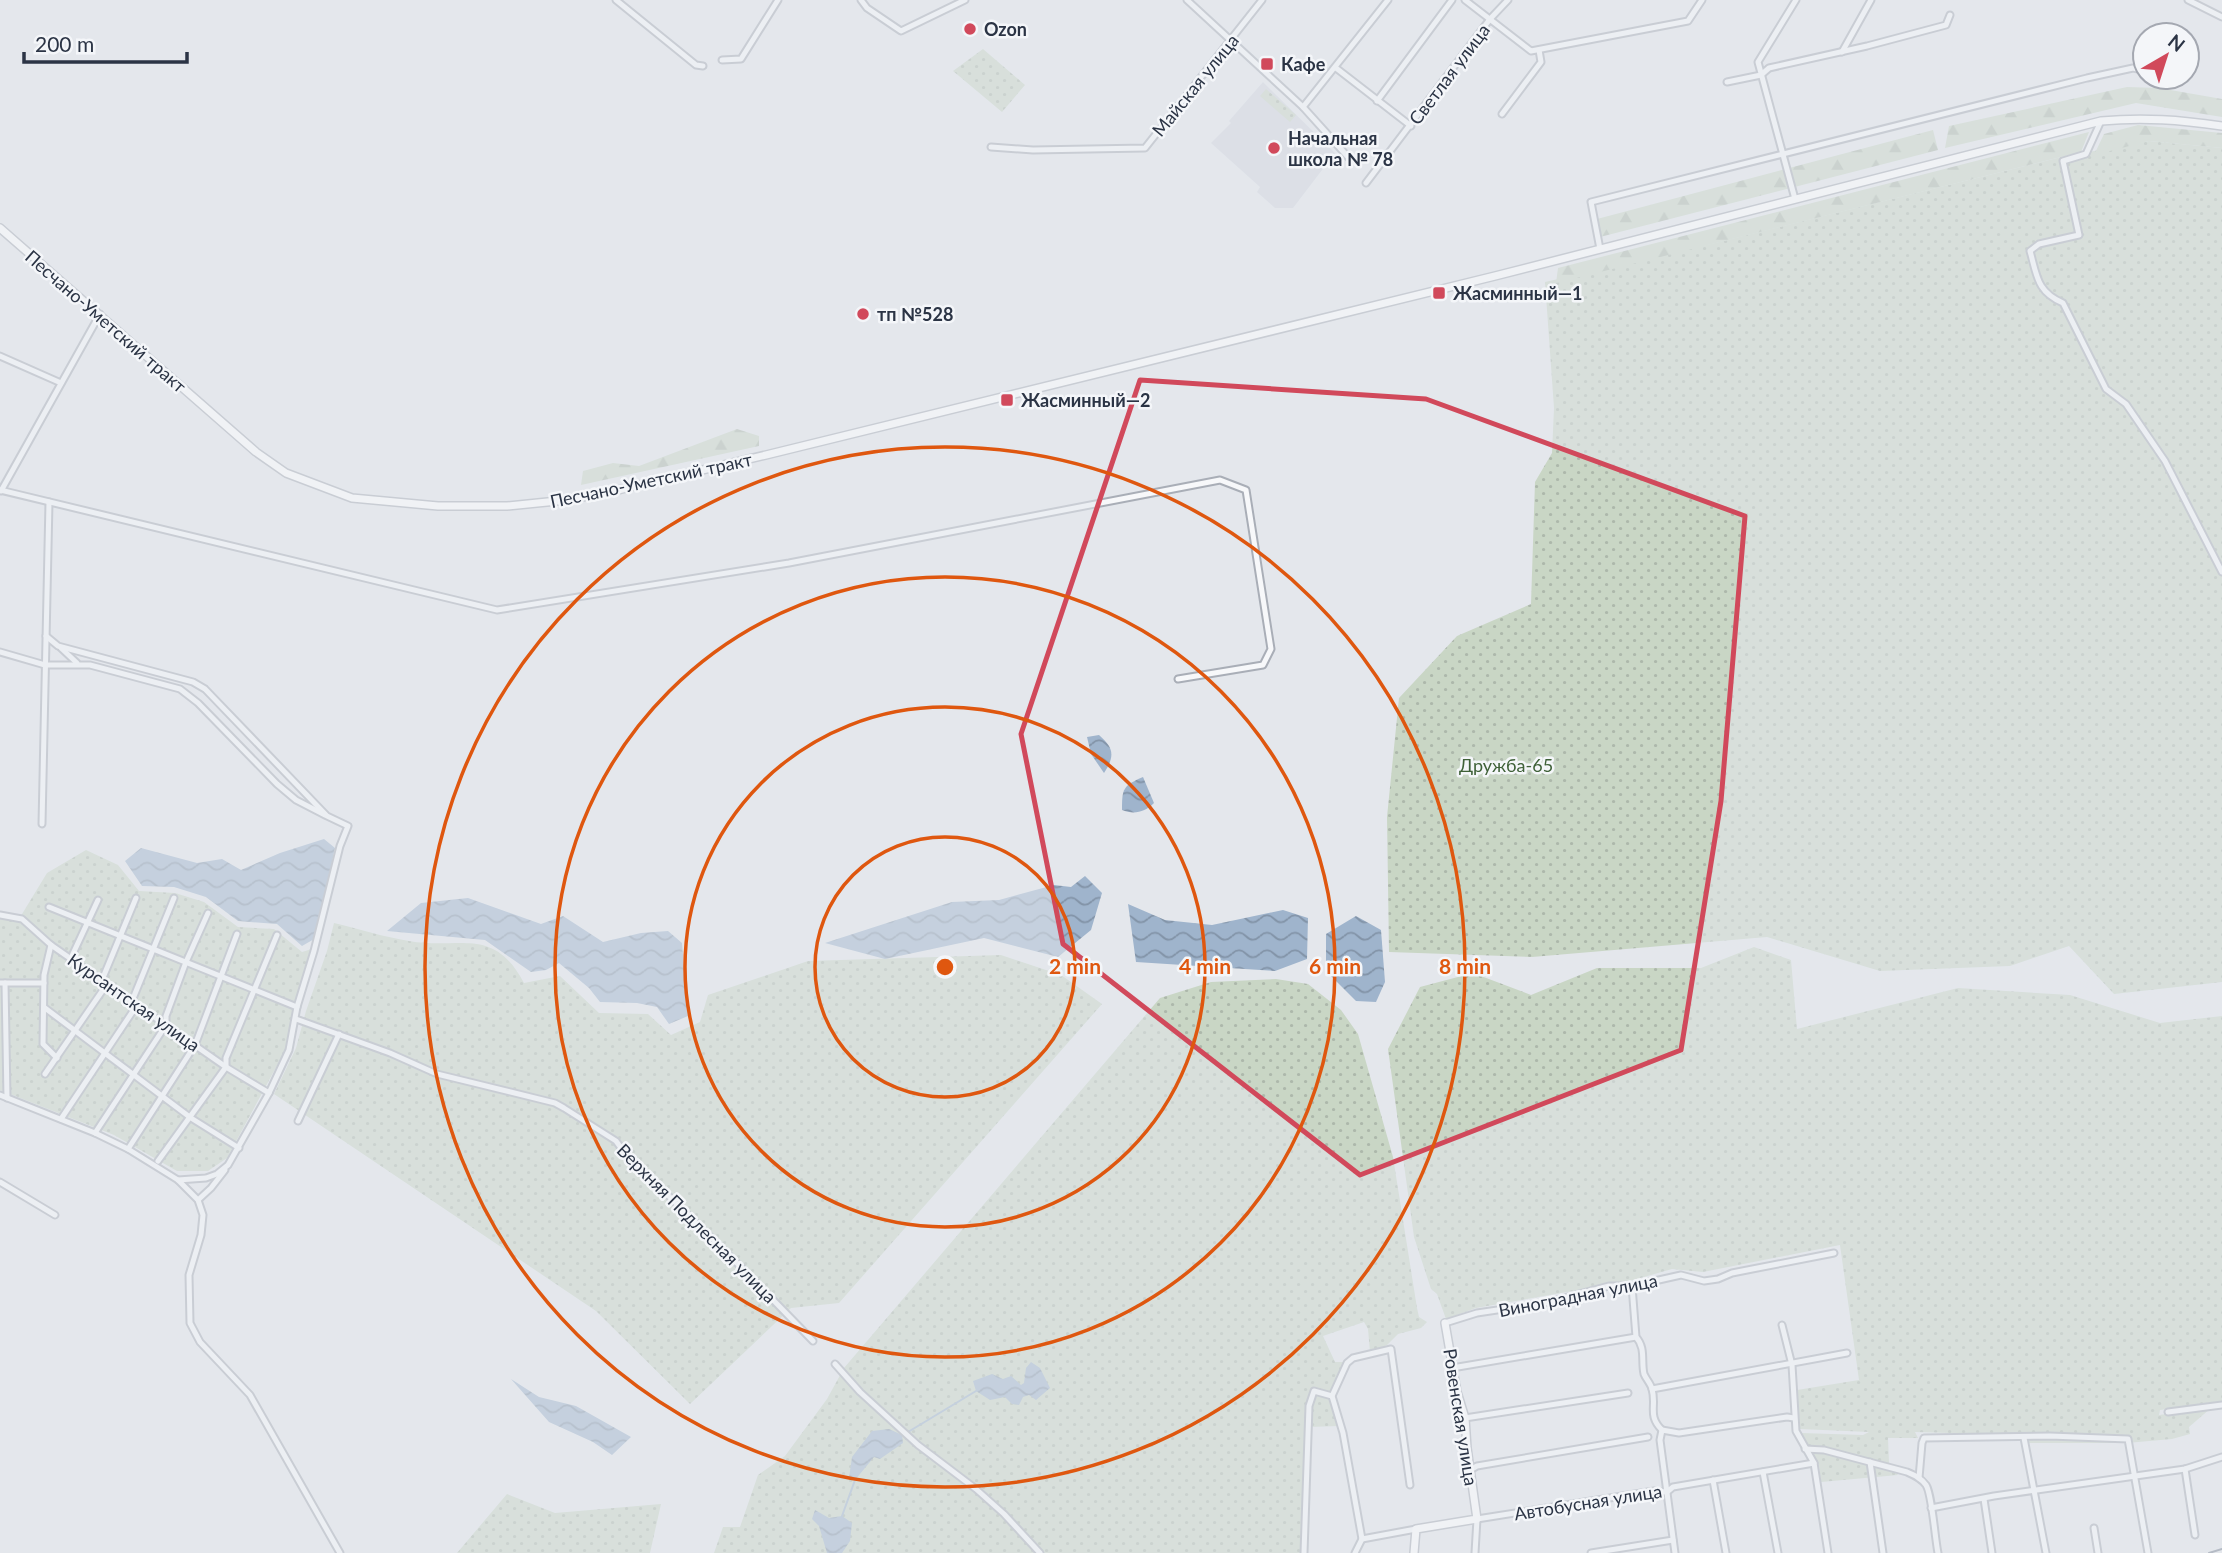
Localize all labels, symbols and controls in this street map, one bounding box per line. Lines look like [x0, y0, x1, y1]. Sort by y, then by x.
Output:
place label: Ozon [984, 18, 1027, 40]
street label: Светлая улица [1404, 19, 1494, 129]
scale bar [24, 21, 187, 65]
marker: Ozon [962, 21, 978, 37]
north arrow [2131, 21, 2201, 91]
street label: Майская улица [1147, 29, 1243, 141]
text: N [2164, 29, 2190, 56]
text: 200 m [35, 31, 94, 56]
place label: Кафе [1281, 53, 1326, 75]
marker: Кафе [1259, 56, 1275, 72]
place label: Начальная школа № 78 [1288, 127, 1393, 170]
marker: Начальная школа № 78 [1266, 140, 1282, 156]
street label: Песчано-Уметский тракт [21, 245, 191, 397]
place label: Жасминный—1 [1453, 282, 1582, 304]
marker: Жасминный—1 [1431, 285, 1447, 301]
place label: тп №528 [877, 303, 953, 325]
marker: тп №528 [855, 306, 871, 322]
place label: Жасминный—2 [1021, 389, 1150, 411]
marker: Жасминный—2 [999, 392, 1015, 408]
street label: Песчано-Уметский тракт [548, 448, 754, 512]
park label: Дружба-65 [1459, 754, 1553, 776]
street label: Курсантская улица [64, 948, 204, 1056]
text: 2 min [1049, 953, 1101, 978]
text: 4 min [1179, 953, 1231, 978]
text: 6 min [1309, 953, 1361, 978]
text: 8 min [1439, 953, 1491, 978]
centre of rings [933, 955, 957, 979]
street label: Верхняя Подлесная улица [613, 1139, 781, 1307]
street label: Виноградная улица [1497, 1269, 1659, 1321]
street label: Ровенская улица [1439, 1347, 1483, 1487]
street label: Автобусная улица [1513, 1479, 1663, 1525]

